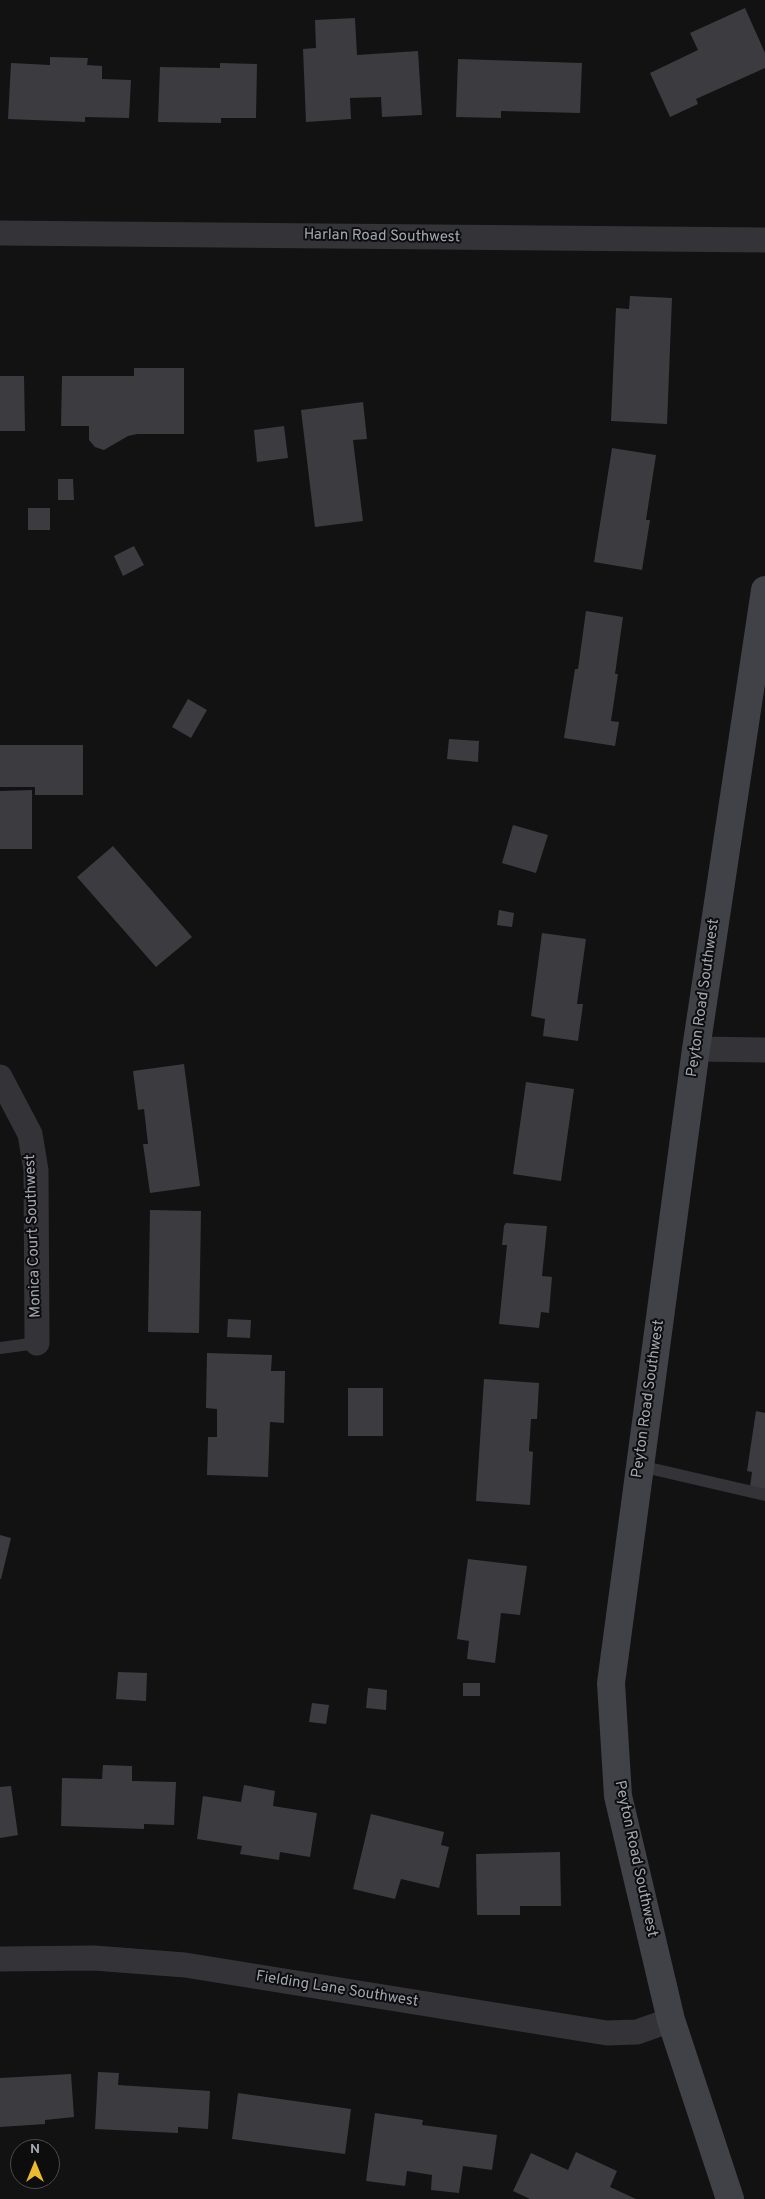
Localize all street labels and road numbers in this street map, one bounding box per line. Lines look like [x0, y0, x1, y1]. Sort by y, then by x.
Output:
street label: Harlan Road Southwest [304, 227, 460, 247]
street label: Peyton Road Southwest [684, 918, 724, 1078]
street label: Monica Court Southwest [22, 1154, 46, 1318]
street label: Peyton Road Southwest [629, 1319, 669, 1479]
street label: Peyton Road Southwest [610, 1779, 660, 1939]
street label: Fielding Lane Southwest [255, 1968, 419, 2012]

